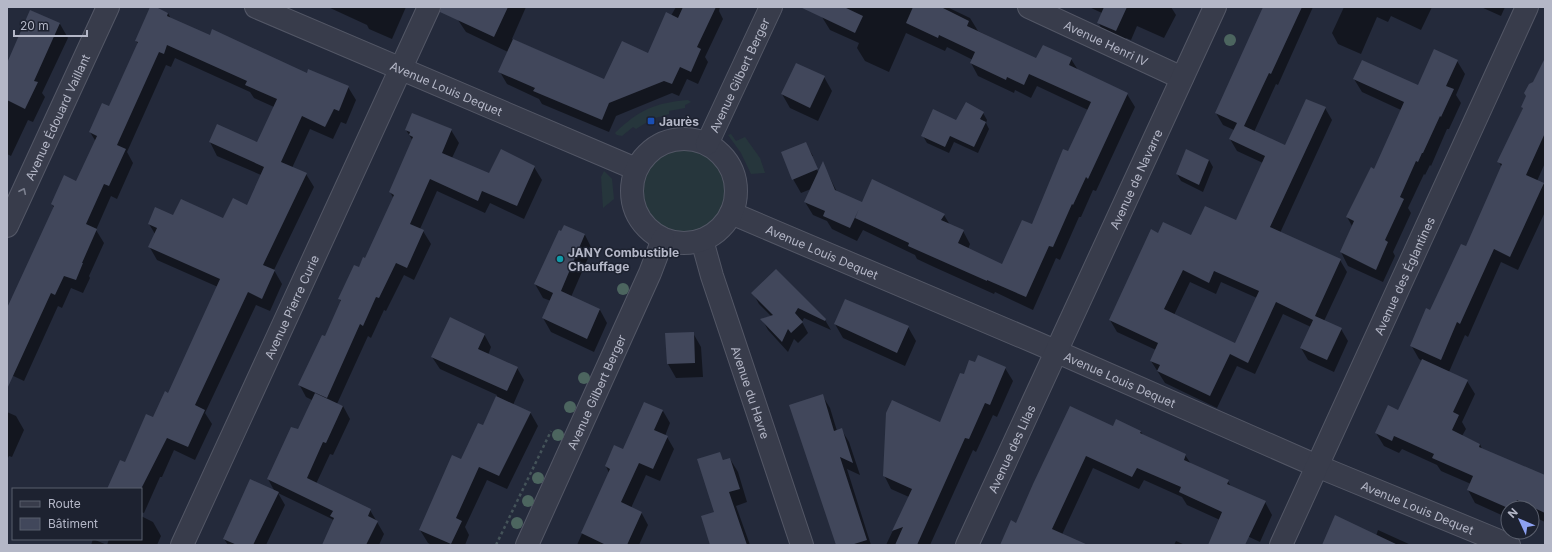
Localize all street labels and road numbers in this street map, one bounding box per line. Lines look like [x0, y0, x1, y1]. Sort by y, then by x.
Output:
street label: Avenue Gilbert Berger [706, 15, 773, 135]
street label: Avenue Henri IV [1062, 17, 1151, 69]
street label: Avenue Édouard Vaillant [22, 52, 93, 182]
street label: Avenue Louis Dequet [388, 58, 505, 119]
street label: Avenue de Navarre [1106, 127, 1165, 231]
street label: Avenue des Églantines [1371, 214, 1438, 337]
street label: Avenue Louis Dequet [764, 221, 881, 282]
street label: Avenue Pierre Curie [261, 252, 322, 361]
street label: Avenue Gilbert Berger [564, 332, 629, 452]
street label: Avenue du Havre [728, 344, 773, 441]
street label: Avenue Louis Dequet [1062, 348, 1178, 411]
street label: Avenue des Lilas [985, 402, 1038, 495]
street label: Avenue Louis Dequet [1359, 478, 1476, 537]

